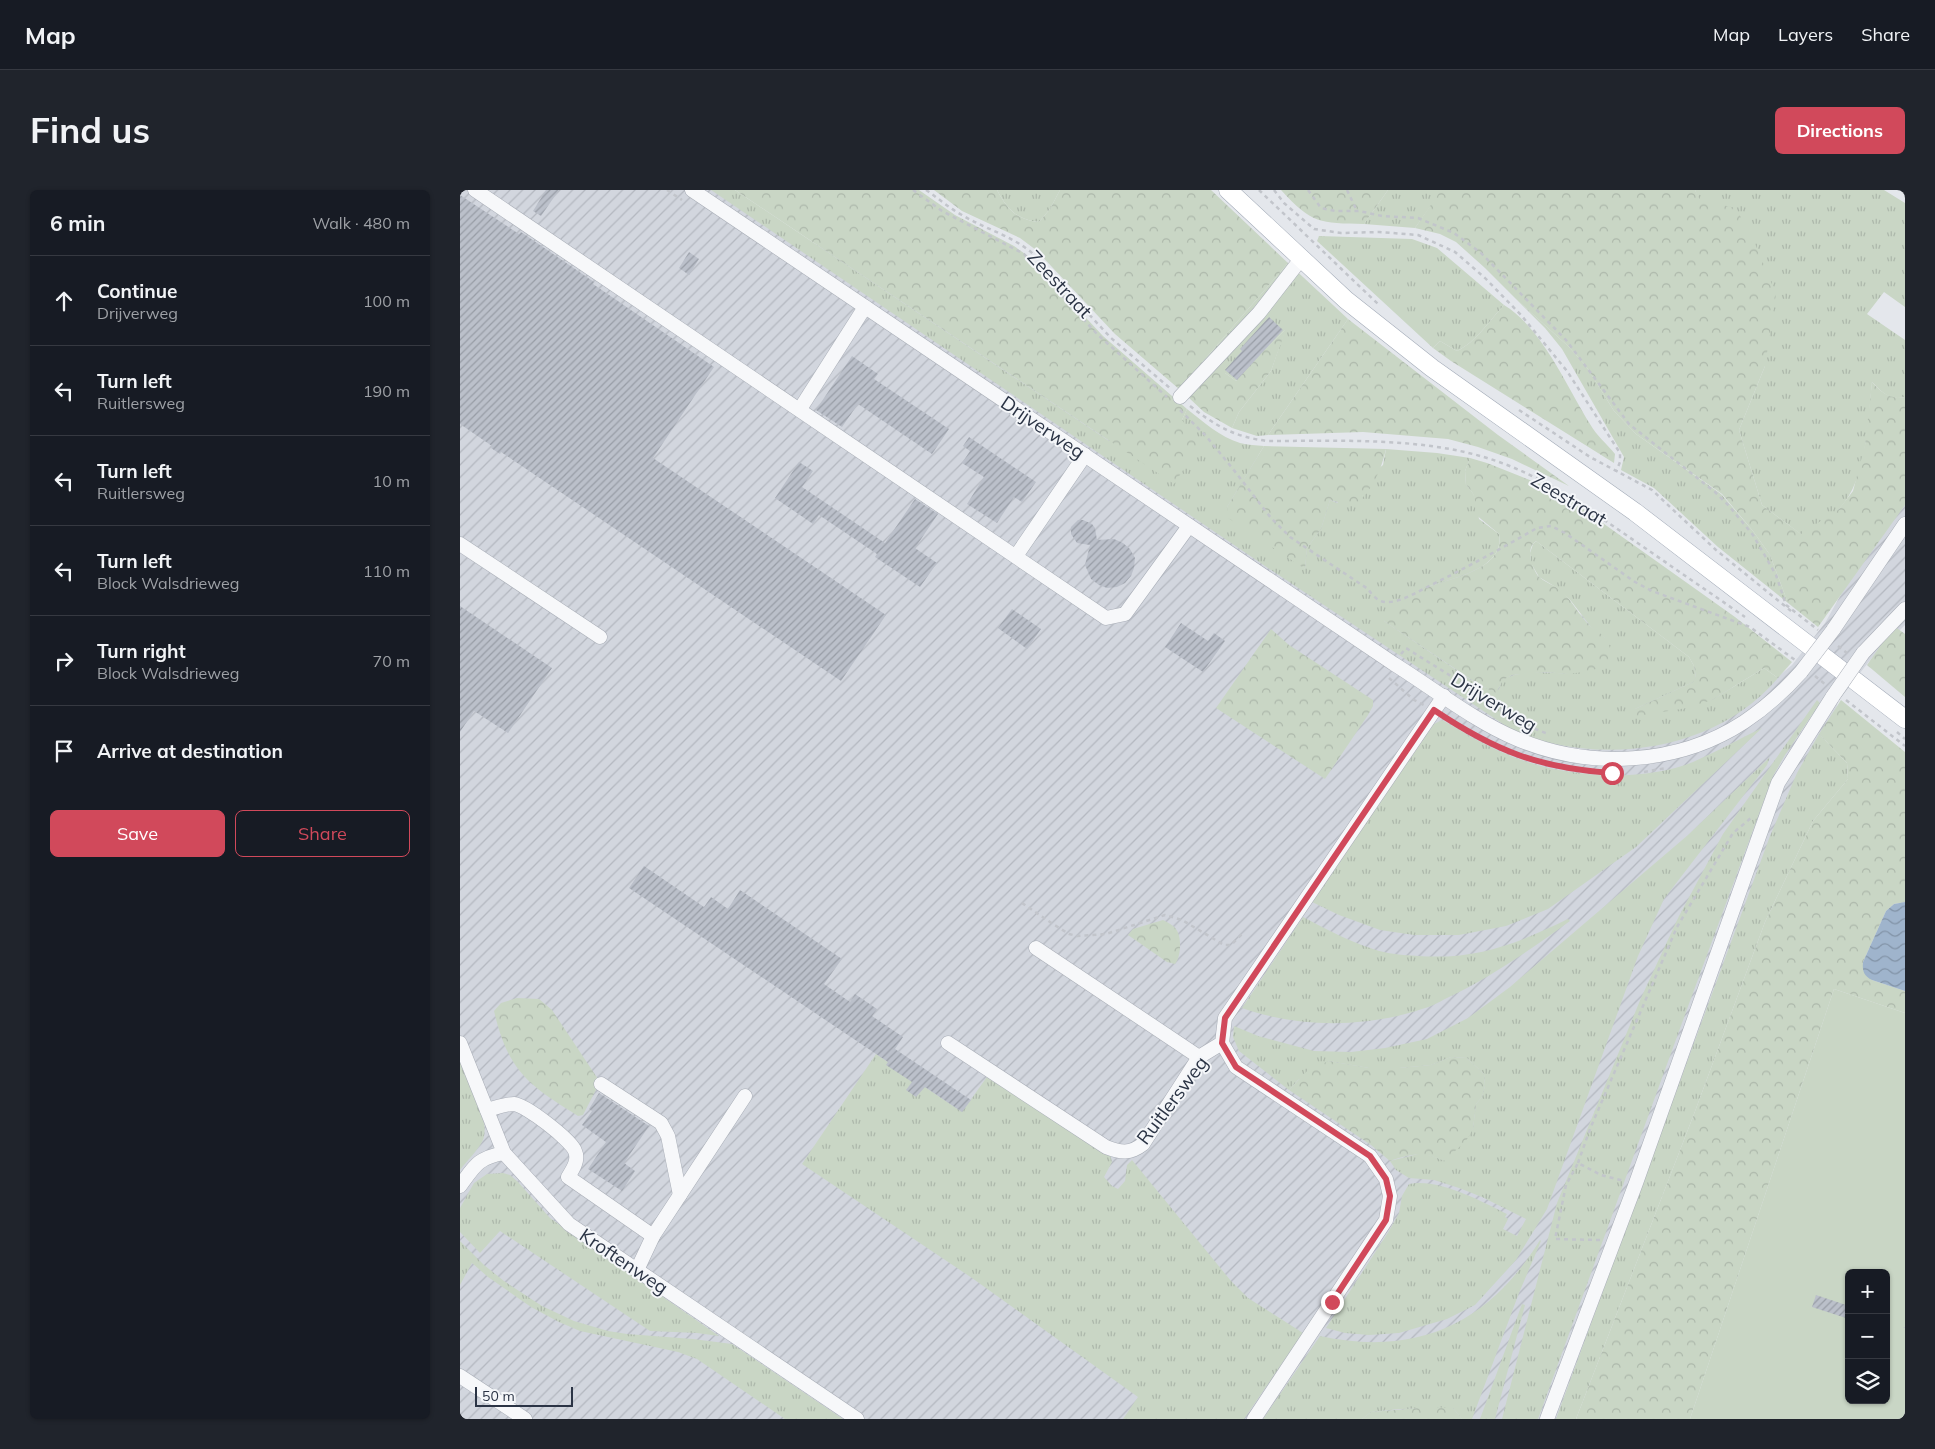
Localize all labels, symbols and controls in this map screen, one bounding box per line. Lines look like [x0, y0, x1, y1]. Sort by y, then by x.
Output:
text: Map [25, 20, 76, 50]
text: Map [1713, 23, 1750, 46]
text: Layers [1778, 23, 1833, 46]
text: Share [1861, 23, 1910, 46]
button: Directions [1775, 107, 1905, 154]
text: Find us [30, 108, 150, 152]
text: 6 min [50, 210, 105, 236]
text: Walk · 480 m [312, 213, 410, 233]
street label: Zeestraat [1023, 245, 1098, 323]
text: Continue [97, 279, 177, 303]
icon: ahead [50, 287, 78, 315]
text: 100 m [363, 291, 410, 311]
text: Drijverweg [97, 303, 178, 323]
text: Turn left [97, 369, 172, 393]
icon: left [50, 377, 78, 405]
text: 190 m [363, 381, 410, 401]
street label: Drijverweg [996, 390, 1090, 464]
text: Ruitlersweg [97, 393, 185, 413]
text: Turn left [97, 459, 172, 483]
icon: left [50, 467, 78, 495]
street label: Zeestraat [1527, 467, 1611, 531]
text: 10 m [373, 471, 410, 491]
text: Ruitlersweg [97, 483, 185, 503]
text: Turn left [97, 549, 172, 573]
icon: left [50, 557, 78, 585]
text: 110 m [363, 561, 410, 581]
text: Block Walsdrieweg [97, 573, 239, 593]
text: Turn right [97, 639, 186, 663]
icon: right [50, 647, 78, 675]
text: 70 m [373, 651, 410, 671]
text: Block Walsdrieweg [97, 663, 239, 683]
street label: Drijverweg [1447, 667, 1541, 737]
icon: arrive [50, 737, 78, 765]
text: Arrive at destination [97, 739, 283, 763]
route start [1601, 762, 1624, 785]
button: Save [50, 810, 225, 857]
button: Share [235, 810, 410, 857]
street label: Ruitlersweg [1131, 1051, 1213, 1149]
street label: Kroftenweg [575, 1223, 673, 1299]
map controls [1845, 1269, 1890, 1404]
button: + [1845, 1269, 1890, 1314]
route end [1321, 1291, 1344, 1314]
button: − [1845, 1314, 1890, 1359]
button: layers [1845, 1359, 1890, 1404]
scale bar [475, 1384, 572, 1407]
text: 50 m [482, 1387, 515, 1405]

